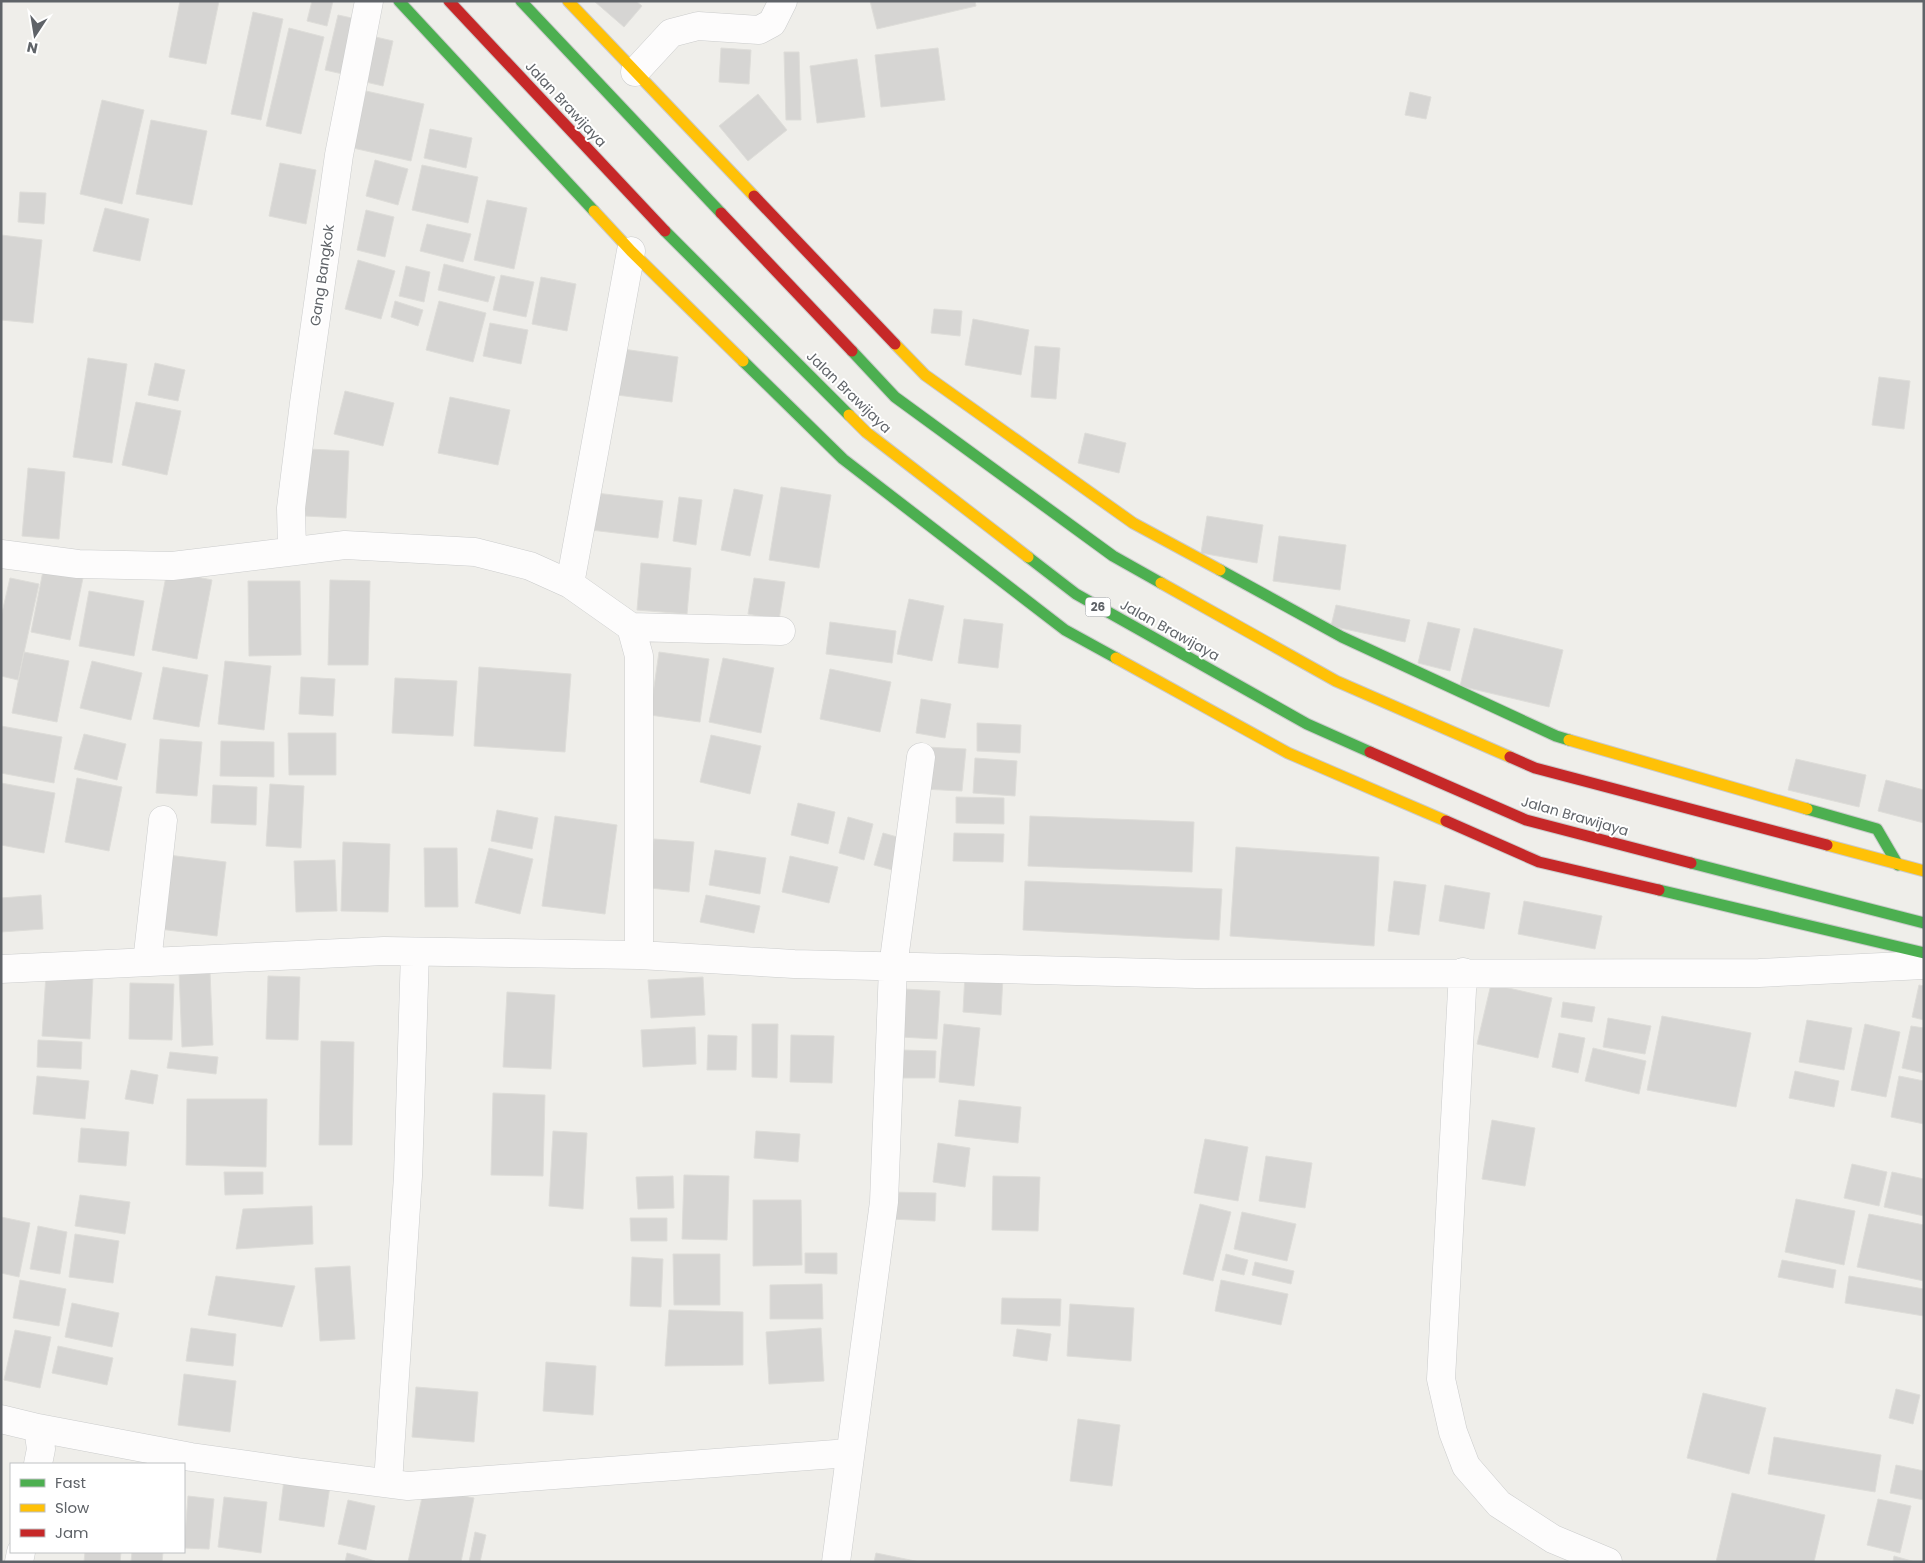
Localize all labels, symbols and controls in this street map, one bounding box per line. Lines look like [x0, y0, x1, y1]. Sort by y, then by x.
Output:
north arrow [10, 10, 60, 60]
text: N [25, 37, 40, 59]
street label: Jalan Brawijaya [521, 57, 611, 151]
street label: Gang Bangkok [305, 222, 339, 327]
street label: Jalan Brawijaya [802, 346, 896, 438]
street label: Jalan Brawijaya [1117, 594, 1223, 666]
road number: 26 [1086, 598, 1110, 616]
street label: Jalan Brawijaya [1519, 791, 1631, 841]
legend [10, 1463, 185, 1553]
text: Fast [55, 1472, 86, 1493]
text: Slow [55, 1497, 90, 1518]
text: Jam [55, 1522, 89, 1543]

